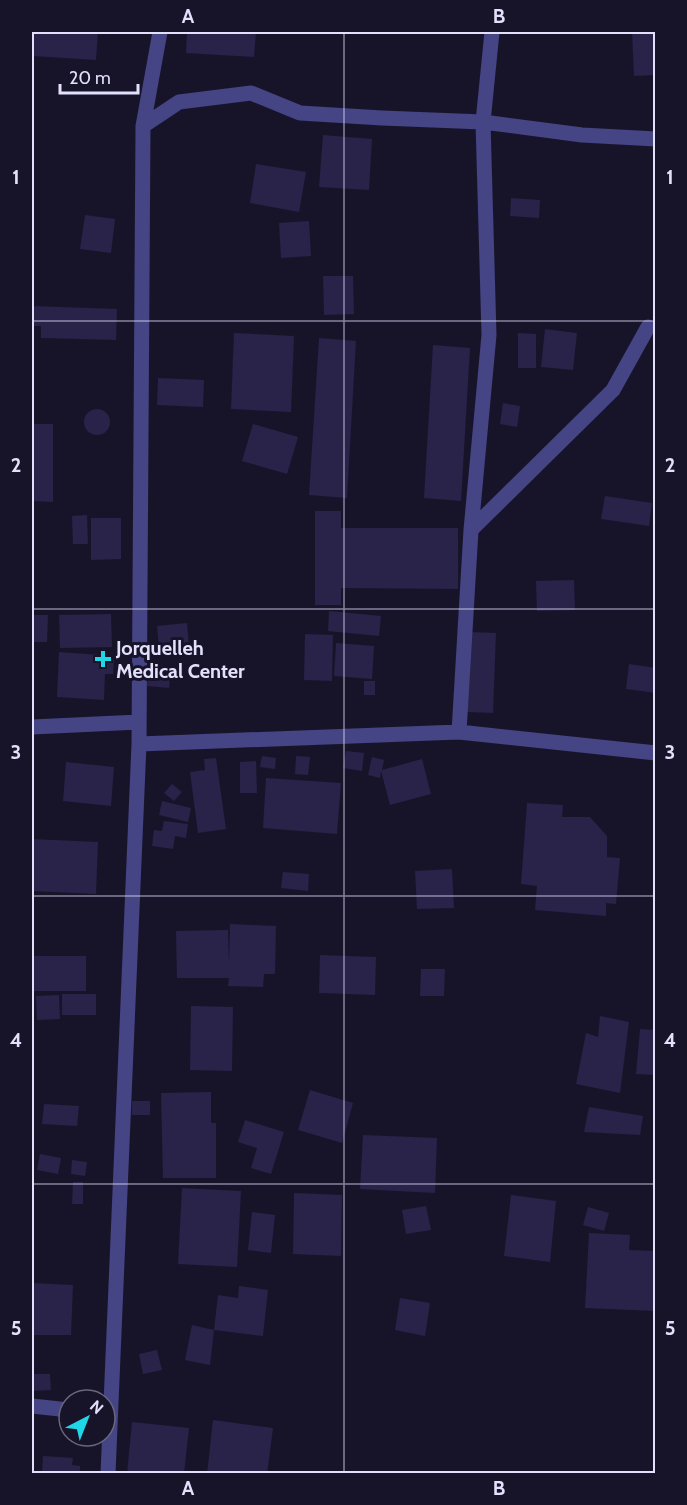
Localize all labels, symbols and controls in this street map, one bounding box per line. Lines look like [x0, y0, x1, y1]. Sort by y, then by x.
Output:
text: A [182, 4, 195, 28]
text: B [493, 4, 505, 28]
scale bar [60, 57, 138, 95]
text: 20 m [69, 67, 111, 89]
text: 1 [12, 165, 20, 189]
text: 1 [666, 165, 674, 189]
text: 2 [11, 453, 21, 477]
text: 2 [665, 453, 675, 477]
place label: Jorquelleh Medical Center [115, 636, 245, 683]
marker: Jorquelleh Medical Center [94, 650, 112, 668]
text: 3 [11, 740, 21, 764]
text: 3 [665, 740, 675, 764]
text: 4 [10, 1028, 22, 1052]
text: 4 [664, 1028, 676, 1052]
text: 5 [11, 1316, 21, 1340]
text: 5 [665, 1316, 675, 1340]
north arrow [57, 1388, 117, 1448]
text: N [86, 1396, 107, 1418]
text: A [182, 1476, 195, 1500]
text: B [493, 1476, 505, 1500]

